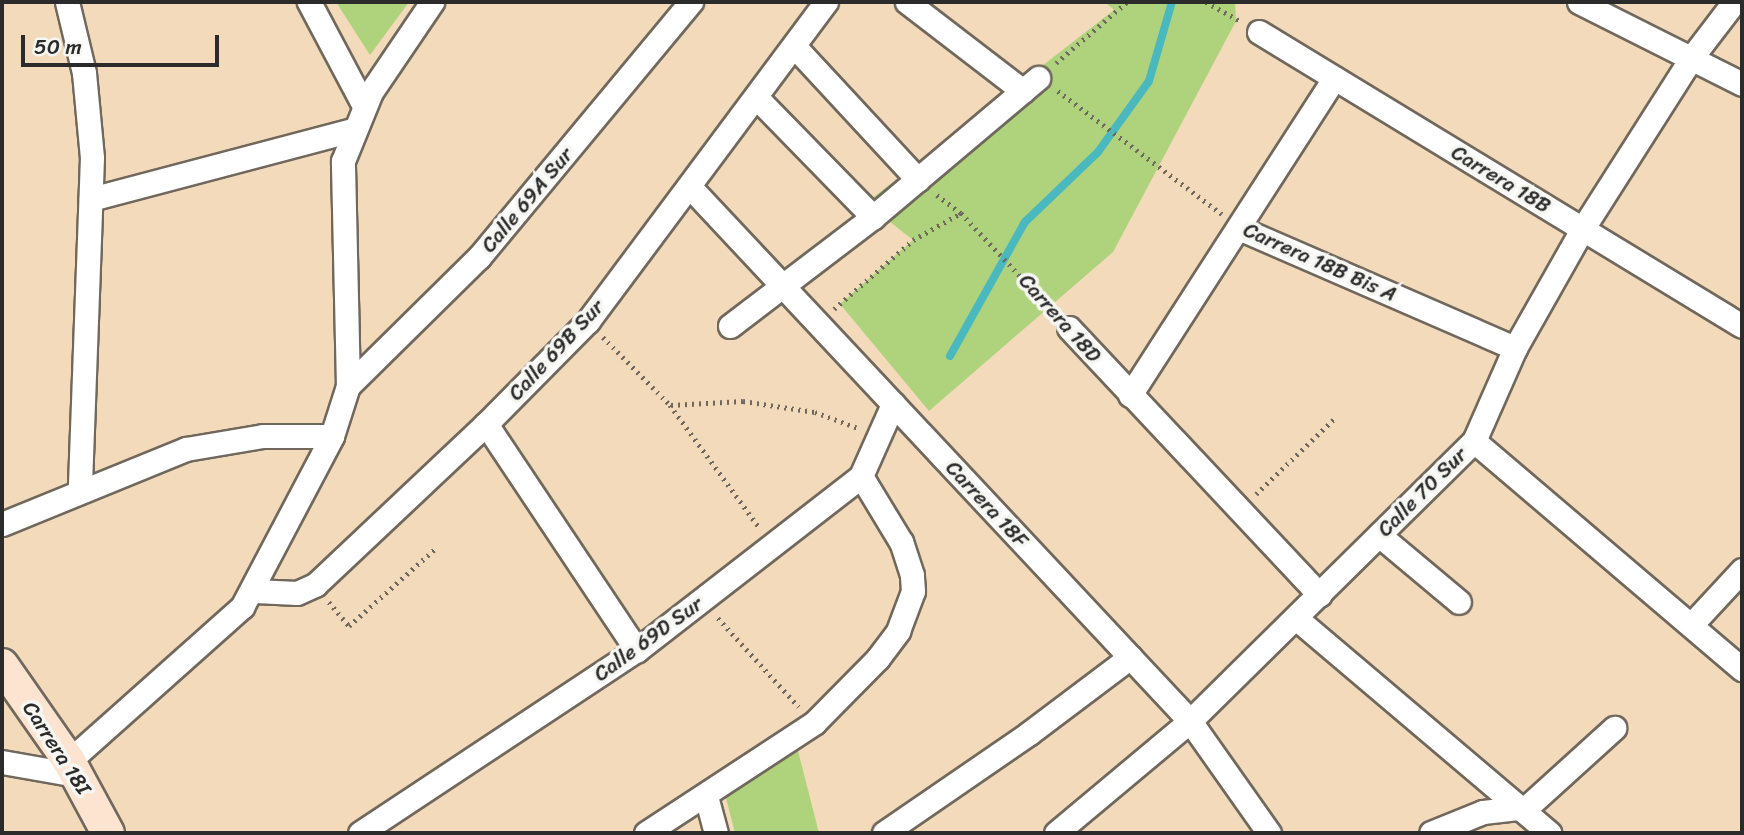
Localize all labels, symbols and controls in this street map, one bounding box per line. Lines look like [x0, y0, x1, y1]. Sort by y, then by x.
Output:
scale bar [24, 21, 222, 65]
text: 50 m [34, 28, 82, 66]
street label: Carrera 18B [1447, 140, 1555, 218]
street label: Calle 69A Sur [476, 142, 578, 258]
street label: Carrera 18B Bis A [1240, 217, 1400, 307]
street label: Carrera 18D [1014, 269, 1106, 367]
street label: Calle 69B Sur [503, 294, 609, 406]
street label: Calle 70 Sur [1372, 442, 1472, 542]
street label: Carrera 18F [940, 455, 1034, 553]
street label: Calle 69D Sur [589, 591, 707, 687]
street label: Carrera 18I [17, 697, 97, 799]

